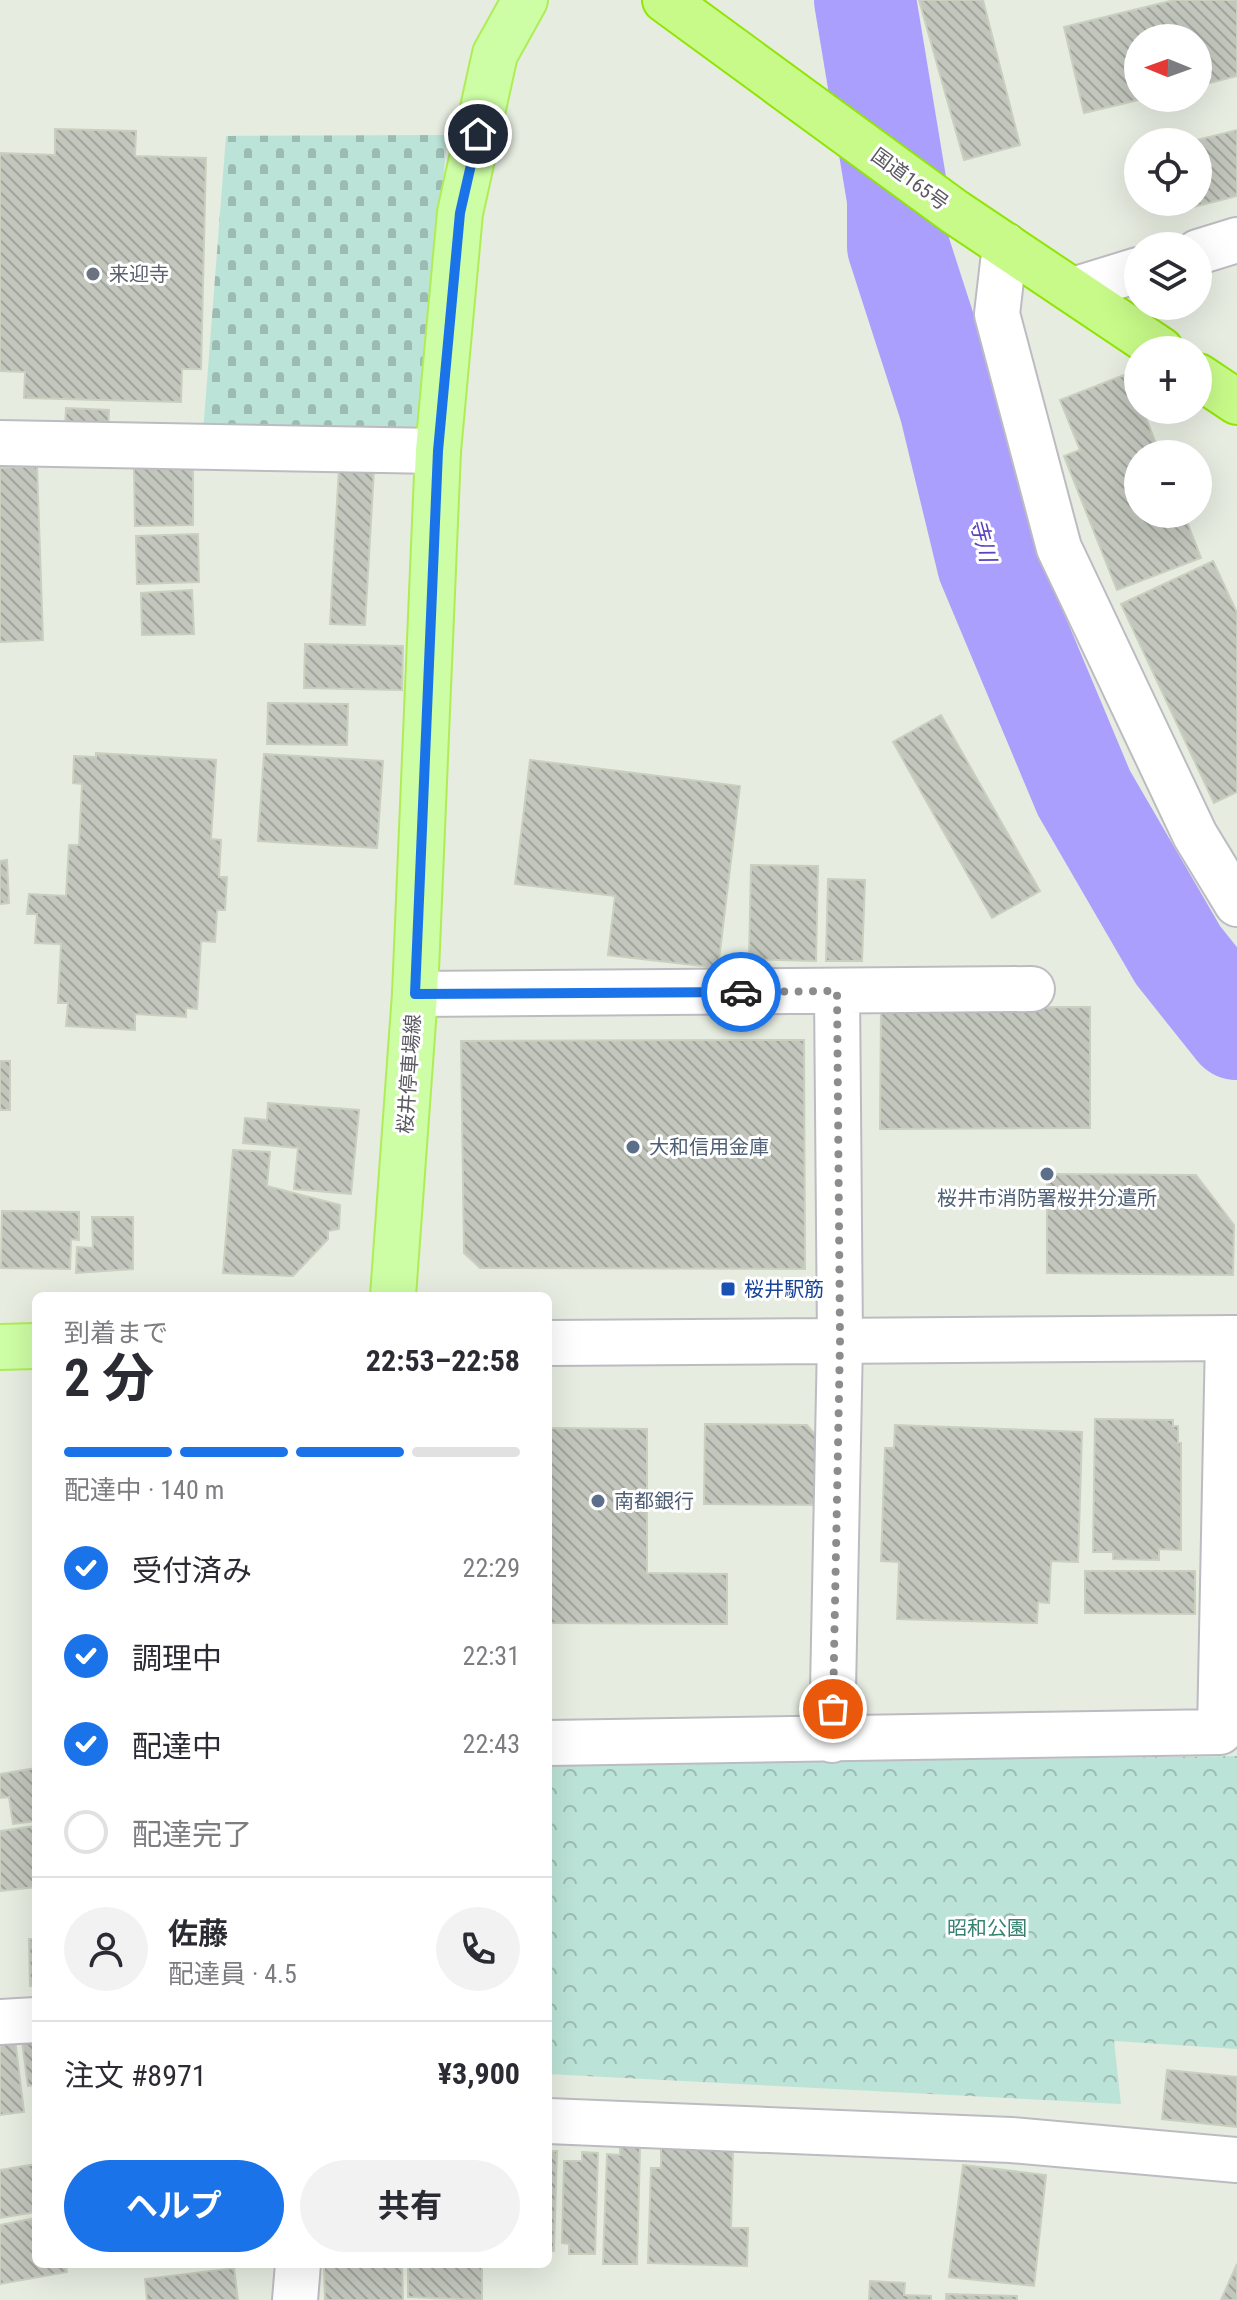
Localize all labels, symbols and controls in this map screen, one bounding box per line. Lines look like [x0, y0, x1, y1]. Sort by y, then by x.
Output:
north arrow [1124, 24, 1212, 112]
map controls [1124, 24, 1212, 528]
pin [444, 100, 512, 168]
icon: home [456, 112, 500, 156]
button: locate [1124, 128, 1212, 216]
street label: 国道165号 [867, 143, 953, 215]
button: layers [1124, 232, 1212, 320]
place label: 来迎寺 [109, 262, 169, 286]
marker: 来迎寺 [84, 265, 102, 283]
button: + [1124, 336, 1212, 424]
button: − [1124, 440, 1212, 528]
water label: 寺川 [965, 516, 1001, 566]
courier [701, 952, 781, 1032]
icon: car [719, 970, 763, 1014]
street label: 桜井停車場線 [393, 1013, 425, 1135]
place label: 大和信用金庫 [649, 1135, 769, 1159]
marker: 大和信用金庫 [624, 1138, 642, 1156]
marker: 桜井市消防署桜井分遣所 [1038, 1165, 1056, 1183]
place label: 桜井市消防署桜井分遣所 [937, 1186, 1157, 1210]
place label: 桜井駅筋 [744, 1277, 824, 1301]
marker: 桜井駅筋 [719, 1280, 737, 1298]
text: 到着まで [64, 1318, 168, 1348]
text: 22:53–22:58 [366, 1343, 520, 1378]
text: 2 分 [64, 1348, 154, 1409]
text: 配達中 · 140 m [64, 1475, 224, 1505]
place label: 南都銀行 [614, 1489, 694, 1513]
marker: 南都銀行 [589, 1492, 607, 1510]
icon: check [64, 1546, 108, 1590]
text: 受付済み [132, 1553, 252, 1588]
text: 22:29 [463, 1553, 520, 1583]
icon: check [64, 1634, 108, 1678]
text: 調理中 [132, 1641, 222, 1676]
text: 22:31 [463, 1641, 520, 1671]
pin [799, 1675, 867, 1743]
icon: bag [811, 1687, 855, 1731]
icon: check [64, 1722, 108, 1766]
text: 配達中 [132, 1729, 222, 1764]
text: 22:43 [463, 1729, 520, 1759]
text: 配達完了 [132, 1817, 252, 1852]
button: person [64, 1907, 148, 1991]
button: phone [436, 1907, 520, 1991]
text: 佐藤 [168, 1916, 228, 1951]
park label: 昭和公園 [947, 1916, 1027, 1940]
text: 配達員 · 4.5 [168, 1959, 297, 1989]
text: ¥3,900 [438, 2056, 520, 2091]
text: 注文 #8971 [64, 2058, 207, 2093]
button: ヘルプ [64, 2160, 284, 2252]
button: 共有 [300, 2160, 520, 2252]

